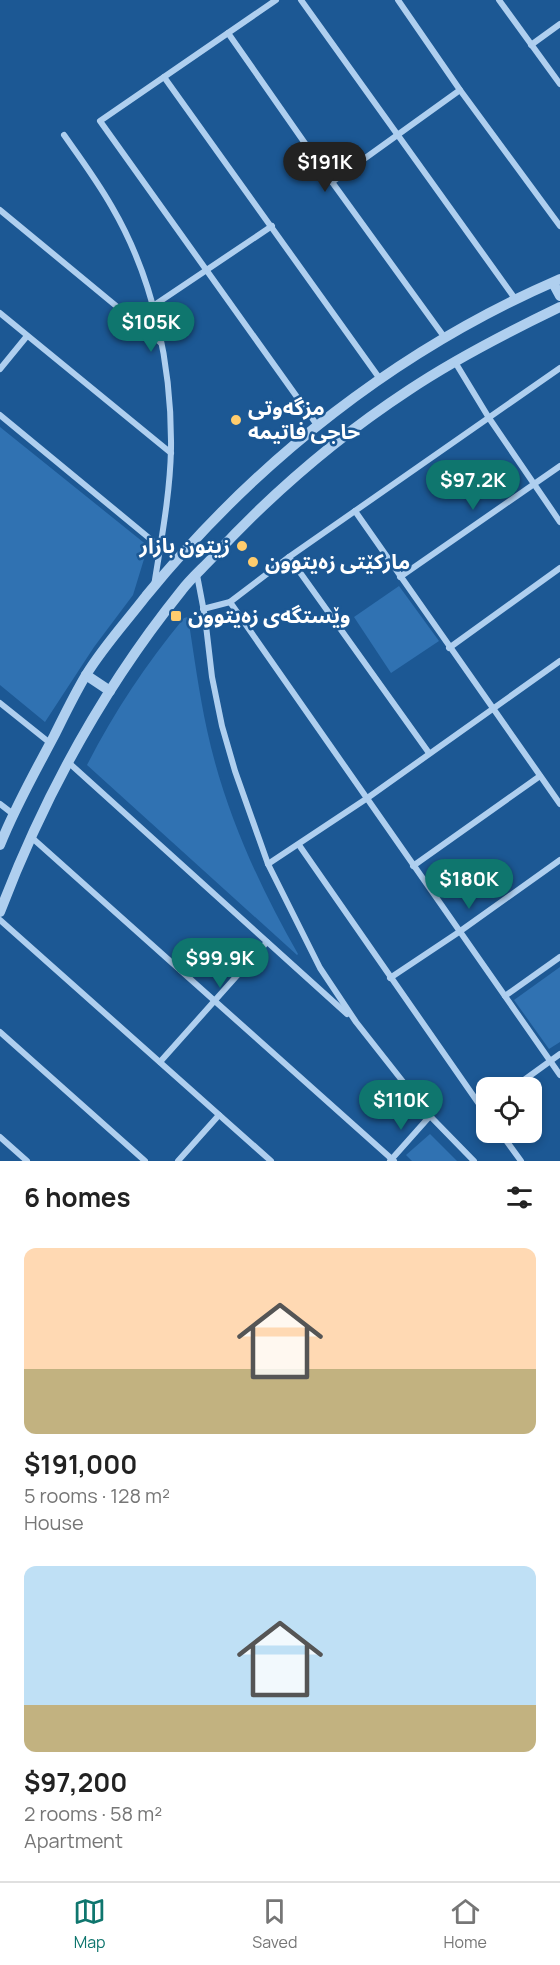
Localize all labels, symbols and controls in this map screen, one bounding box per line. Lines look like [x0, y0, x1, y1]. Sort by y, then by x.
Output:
pin: $191K [283, 142, 367, 193]
text: $191K [297, 148, 353, 175]
pin: $105K [109, 302, 193, 353]
text: $105K [121, 308, 181, 335]
place label: مزگەوتی حاجی فاتیمە [248, 393, 360, 445]
marker: مزگەوتی حاجی فاتیمە [229, 413, 243, 427]
pin: $97.2K [424, 460, 522, 511]
text: $97.2K [440, 466, 506, 493]
place label: زيتون بازار [138, 531, 230, 559]
marker: زيتون بازار [235, 539, 249, 553]
place label: مارکێتی زەیتوون [265, 547, 410, 575]
marker: مارکێتی زەیتوون [246, 555, 260, 569]
place label: وێستگەی زەیتوون [188, 601, 351, 629]
marker: وێستگەی زەیتوون [169, 609, 183, 623]
pin: $180K [427, 859, 511, 910]
text: $180K [439, 865, 499, 892]
pin: $99.9K [171, 938, 269, 989]
text: $99.9K [186, 944, 254, 971]
map controls [476, 1077, 542, 1143]
button: locate [476, 1077, 542, 1143]
pin: $110K [359, 1080, 443, 1131]
text: $110K [373, 1086, 429, 1113]
text: 6 homes [24, 1179, 131, 1215]
icon: filters [503, 1181, 536, 1214]
icon: home [226, 1287, 334, 1395]
text: $191,000 [24, 1446, 137, 1482]
text: 5 rooms · 128 m² [24, 1482, 170, 1509]
text: House [24, 1509, 84, 1536]
icon: home [226, 1605, 334, 1713]
text: $97,200 [24, 1764, 127, 1800]
text: 2 rooms · 58 m² [24, 1800, 162, 1827]
text: Apartment [24, 1827, 123, 1854]
tab: Map [73, 1895, 106, 1953]
tab: Saved [252, 1895, 297, 1953]
tab: Home [444, 1895, 487, 1953]

